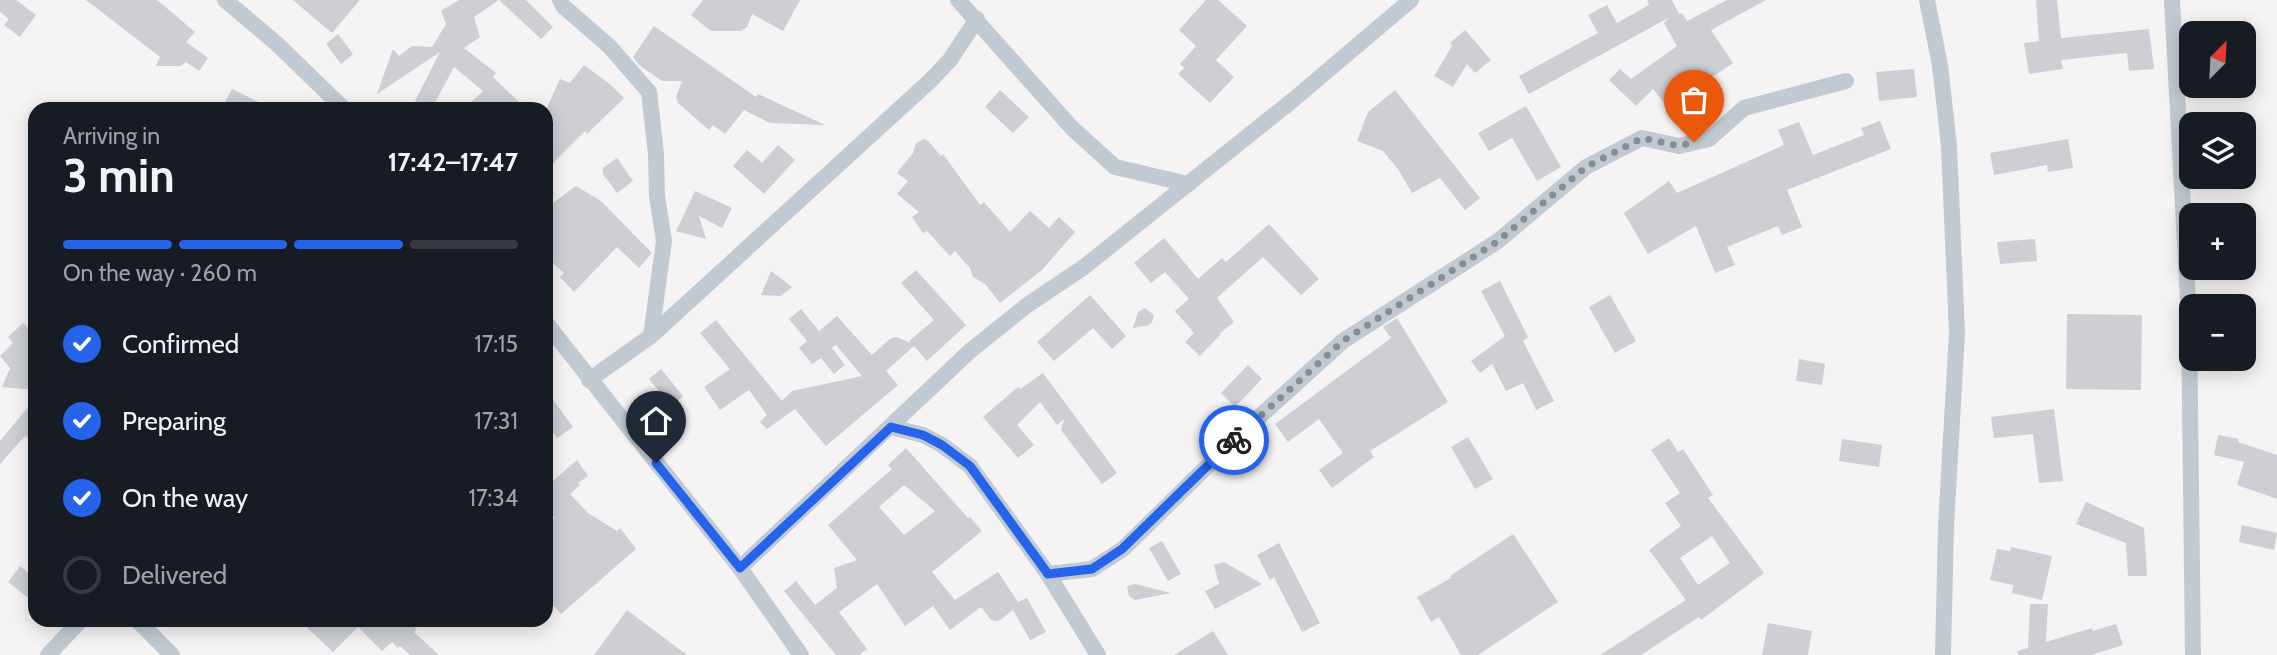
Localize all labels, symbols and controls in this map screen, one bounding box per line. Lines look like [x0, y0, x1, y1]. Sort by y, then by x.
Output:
north arrow [2179, 21, 2256, 98]
map controls [2179, 21, 2256, 371]
pin [1664, 70, 1724, 142]
icon: bag [1675, 81, 1713, 119]
button: layers [2179, 112, 2256, 189]
text: Arriving in [63, 122, 160, 150]
text: 17:42–17:47 [388, 146, 518, 178]
text: 3 min [63, 148, 175, 204]
button: + [2179, 203, 2256, 280]
text: On the way · 260 m [63, 259, 257, 287]
button: − [2179, 294, 2256, 371]
icon: check [63, 325, 101, 363]
text: Confirmed [122, 328, 239, 360]
text: 17:15 [474, 330, 518, 358]
pin [626, 391, 686, 463]
icon: check [63, 402, 101, 440]
icon: home [637, 402, 675, 440]
text: Preparing [122, 405, 226, 437]
courier [1199, 405, 1269, 475]
text: 17:31 [474, 407, 518, 435]
icon: bike [1215, 421, 1253, 459]
icon: check [63, 479, 101, 517]
text: On the way [122, 482, 248, 514]
text: 17:34 [468, 484, 518, 512]
text: Delivered [122, 559, 227, 591]

